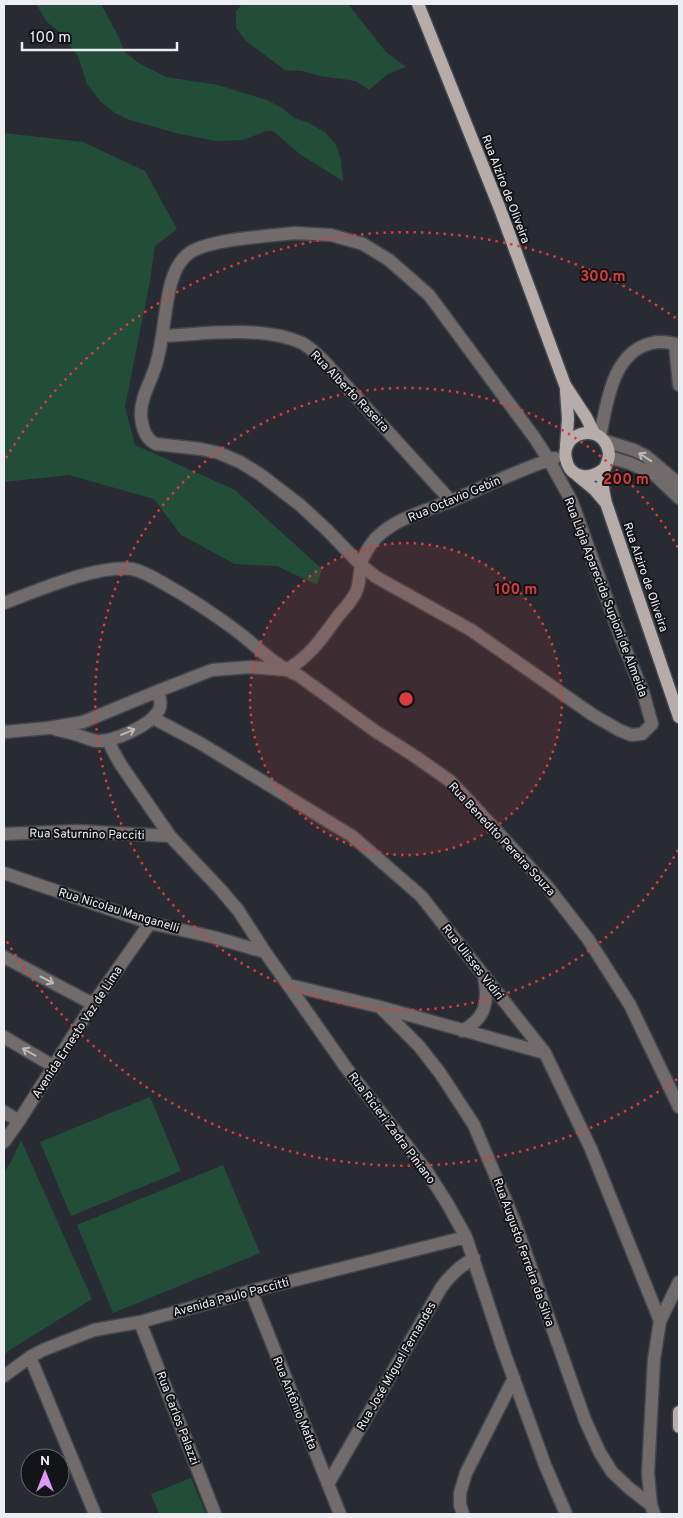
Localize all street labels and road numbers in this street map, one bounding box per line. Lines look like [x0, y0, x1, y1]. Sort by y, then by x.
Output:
street label: Rua Alziro de Oliveira [477, 133, 533, 246]
street label: Rua Alberto Raseira [306, 348, 392, 436]
street label: Rua Octavio Gebin [406, 473, 503, 527]
street label: Rua Ligia Aparecida Supioni de Almeida [560, 495, 651, 699]
street label: Rua Alziro de Oliveira [619, 520, 671, 634]
street label: Rua Benedito Pereira Souza [444, 779, 558, 900]
street label: Rua Saturnino Pacciti [29, 826, 145, 844]
street label: Rua Nicolau Manganelli [56, 885, 181, 937]
street label: Rua Ulisses Vidiri [438, 921, 507, 1004]
street label: Avenida Ernesto Vaz de Lima [29, 963, 127, 1102]
street label: Rua Ricieri Zadra Piniano [344, 1069, 439, 1188]
street label: Rua Augusto Ferreira da Silva [489, 1176, 557, 1329]
street label: Avenida Paulo Paccitti [171, 1275, 291, 1321]
street label: Rua José Miguel Fernandes [353, 1299, 440, 1434]
street label: Rua Antônio Matta [268, 1354, 320, 1452]
street label: Rua Carlos Palazzi [152, 1369, 202, 1467]

